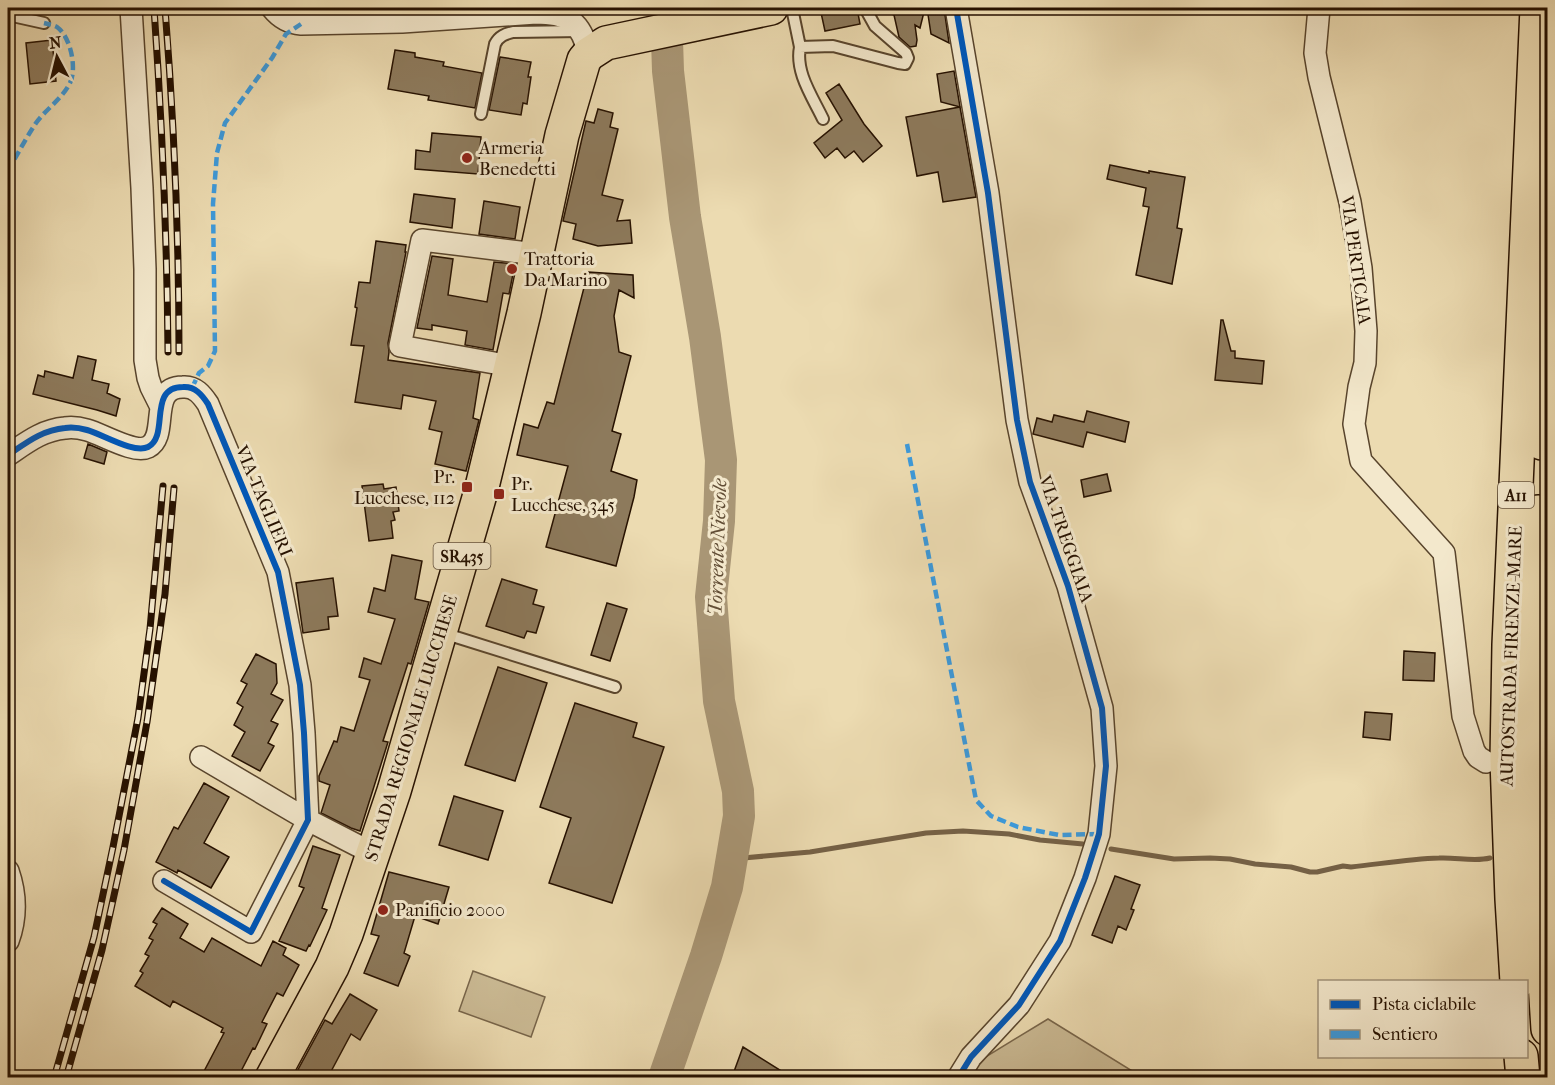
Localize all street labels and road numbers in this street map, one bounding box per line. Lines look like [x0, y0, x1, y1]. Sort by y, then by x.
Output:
street label: VIA PERTICAIA [1336, 193, 1375, 326]
street label: VIA TAGLIERI [230, 441, 296, 560]
street label: VIA TREGGIAIA [1034, 472, 1097, 606]
road number: A11 [1498, 482, 1534, 508]
street label: AUTOSTRADA FIRENZE-MARE [1496, 525, 1527, 788]
road number: SR435 [434, 543, 490, 569]
street label: STRADA REGIONALE LUCCHESE [361, 592, 462, 864]

